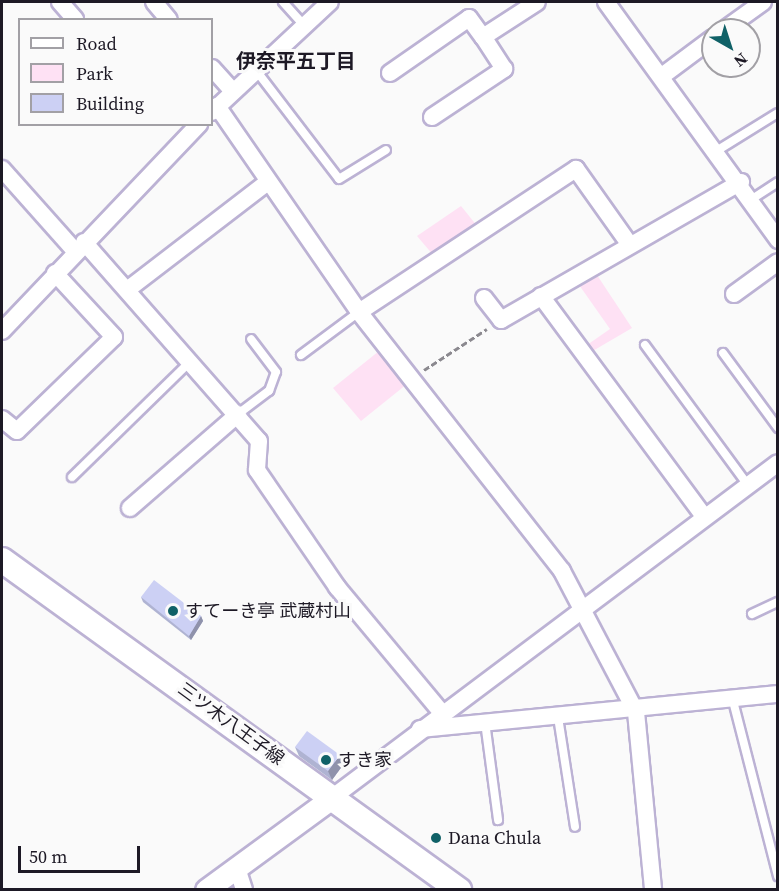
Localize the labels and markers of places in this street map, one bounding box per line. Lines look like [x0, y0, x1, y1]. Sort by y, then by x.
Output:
place label: すてーき亭 武蔵村山 [185, 600, 351, 622]
marker: すてーき亭 武蔵村山 [166, 604, 180, 618]
place label: すき家 [338, 749, 392, 771]
marker: すき家 [319, 753, 333, 767]
place label: Dana Chula [448, 827, 541, 849]
marker: Dana Chula [429, 831, 443, 845]

